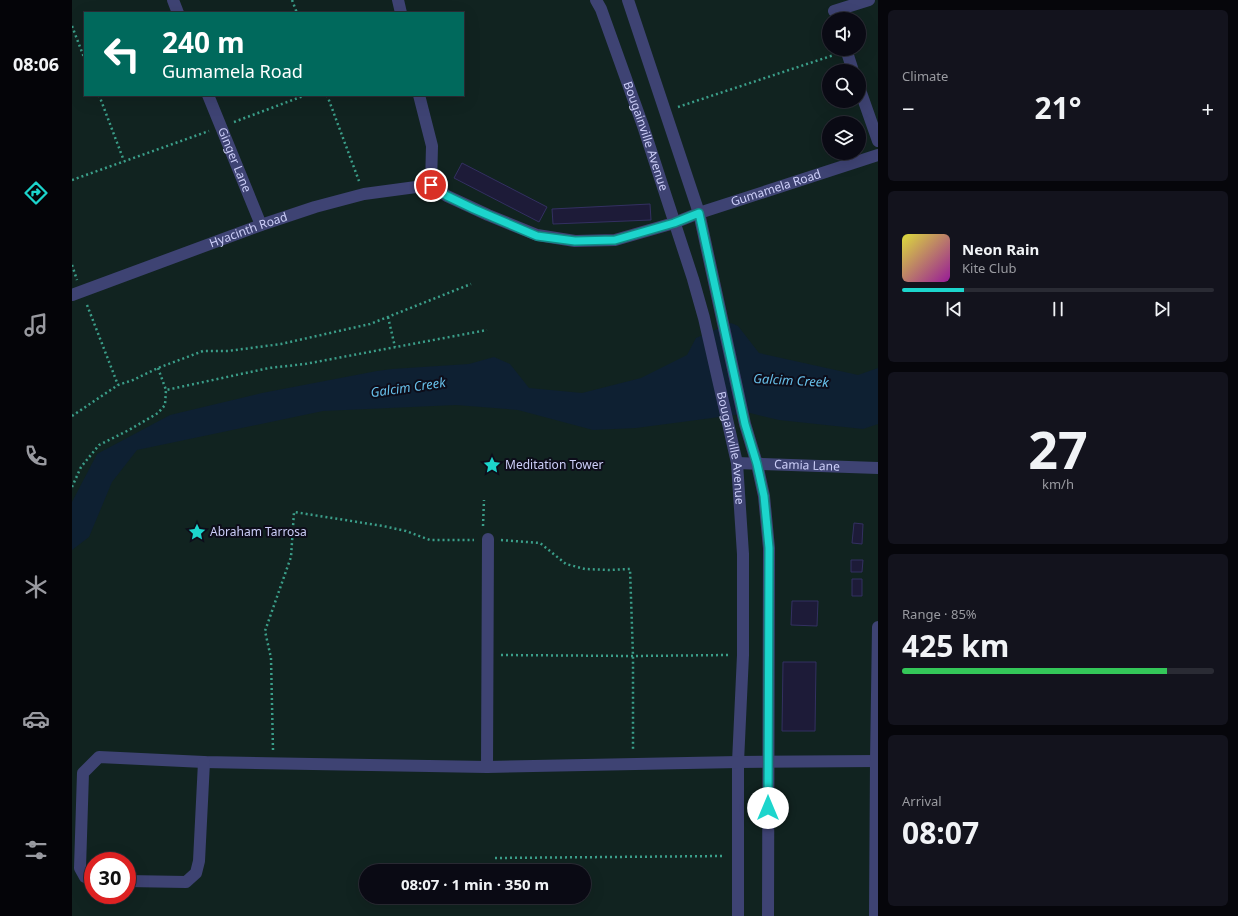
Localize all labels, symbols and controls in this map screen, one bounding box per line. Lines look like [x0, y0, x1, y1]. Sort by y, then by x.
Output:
map controls [822, 12, 866, 160]
button: sound [822, 12, 866, 56]
text: 240 m [162, 23, 245, 61]
icon: left [96, 28, 148, 80]
text: 08:06 [13, 52, 59, 76]
text: Gumamela Road [162, 59, 303, 83]
button: search [822, 64, 866, 108]
text: Climate [902, 67, 948, 85]
street label: Bougainville Avenue [620, 79, 673, 193]
text: 21° [1034, 87, 1082, 128]
text: − [902, 93, 915, 123]
text: + [1201, 93, 1214, 123]
button: layers [822, 116, 866, 160]
street label: Ginger Lane [214, 125, 256, 195]
street label: Gumamela Road [728, 165, 823, 210]
pin [414, 168, 448, 202]
icon: arrive [420, 174, 442, 196]
icon: directions [22, 179, 50, 207]
street label: Hyacinth Road [207, 208, 289, 251]
text: Neon Rain [962, 239, 1039, 259]
text: Kite Club [962, 259, 1016, 277]
icon: previous [943, 298, 965, 320]
icon: pause [1047, 298, 1069, 320]
icon: next [1151, 298, 1173, 320]
icon: music [22, 311, 50, 339]
water label: Galcim Creek [753, 369, 830, 391]
water label: Galcim Creek [369, 373, 447, 401]
street label: Bougainville Avenue [713, 390, 749, 505]
text: 27 [1028, 413, 1088, 484]
icon: phone [22, 442, 50, 470]
place icon: Meditation Tower [482, 455, 502, 475]
street label: Camia Lane [774, 455, 840, 475]
place label: Meditation Tower [505, 456, 603, 473]
text: km/h [1042, 475, 1074, 493]
place icon: Abraham Tarrosa [187, 522, 207, 542]
place label: Abraham Tarrosa [210, 523, 307, 540]
icon: climate [22, 573, 50, 601]
text: Range · 85% [902, 605, 977, 623]
text: 425 km [902, 625, 1009, 666]
icon: car [22, 705, 50, 733]
position arrow [747, 787, 789, 829]
text: Arrival [902, 792, 942, 810]
text: 08:07 [902, 812, 979, 853]
icon: filters [22, 836, 50, 864]
speed limit sign: 30 [84, 852, 136, 904]
text: 08:07 · 1 min · 350 m [401, 874, 549, 894]

